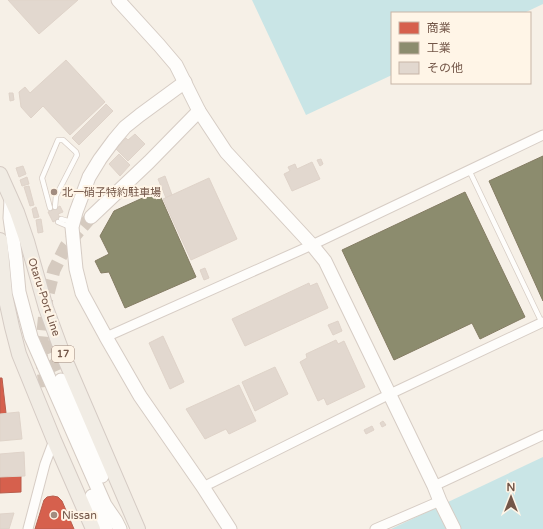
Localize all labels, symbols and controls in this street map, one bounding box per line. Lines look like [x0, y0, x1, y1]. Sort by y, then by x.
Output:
legend [391, 12, 531, 84]
text: 商業 [427, 21, 451, 35]
text: 工業 [427, 41, 451, 55]
text: その他 [427, 61, 463, 75]
place label: 北一硝子特約駐車場 [62, 186, 161, 199]
marker: 北一硝子特約駐車場 [49, 187, 59, 197]
street label: Otaru-Port Line [25, 256, 63, 338]
road number: 17 [52, 346, 74, 362]
north arrow [491, 477, 531, 517]
text: N [507, 481, 515, 494]
place label: Nissan [62, 509, 97, 522]
marker: Nissan [49, 510, 59, 520]

